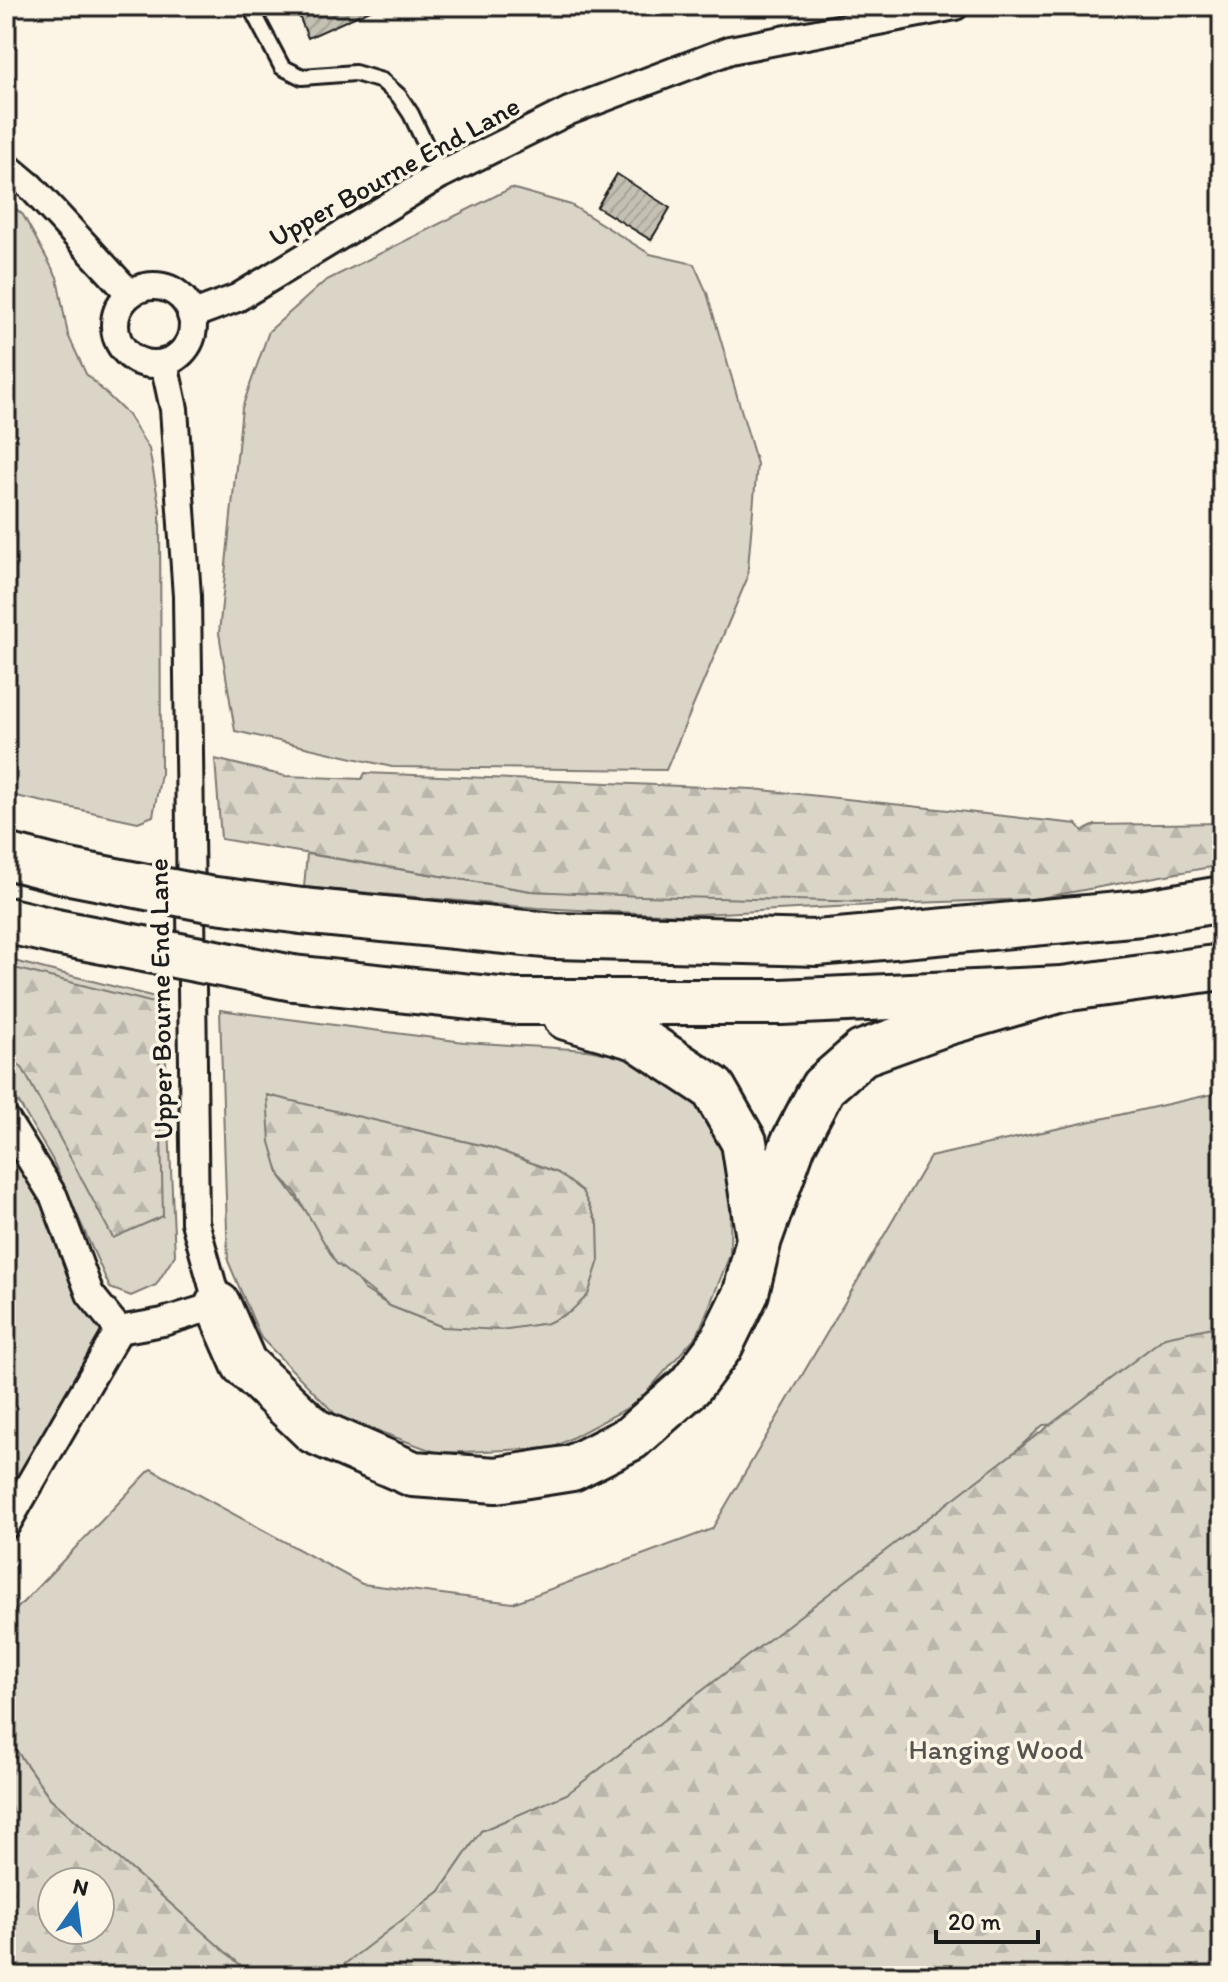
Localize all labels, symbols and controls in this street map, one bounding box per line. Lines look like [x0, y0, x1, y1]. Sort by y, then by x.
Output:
street label: Upper Bourne End Lane [263, 88, 525, 254]
street label: Upper Bourne End Lane [141, 858, 179, 1140]
park label: Hanging Wood [908, 1732, 1084, 1766]
north arrow [36, 1866, 116, 1946]
text: N [70, 1872, 91, 1902]
scale bar [936, 1894, 1038, 1944]
text: 20 m [948, 1907, 1001, 1936]

